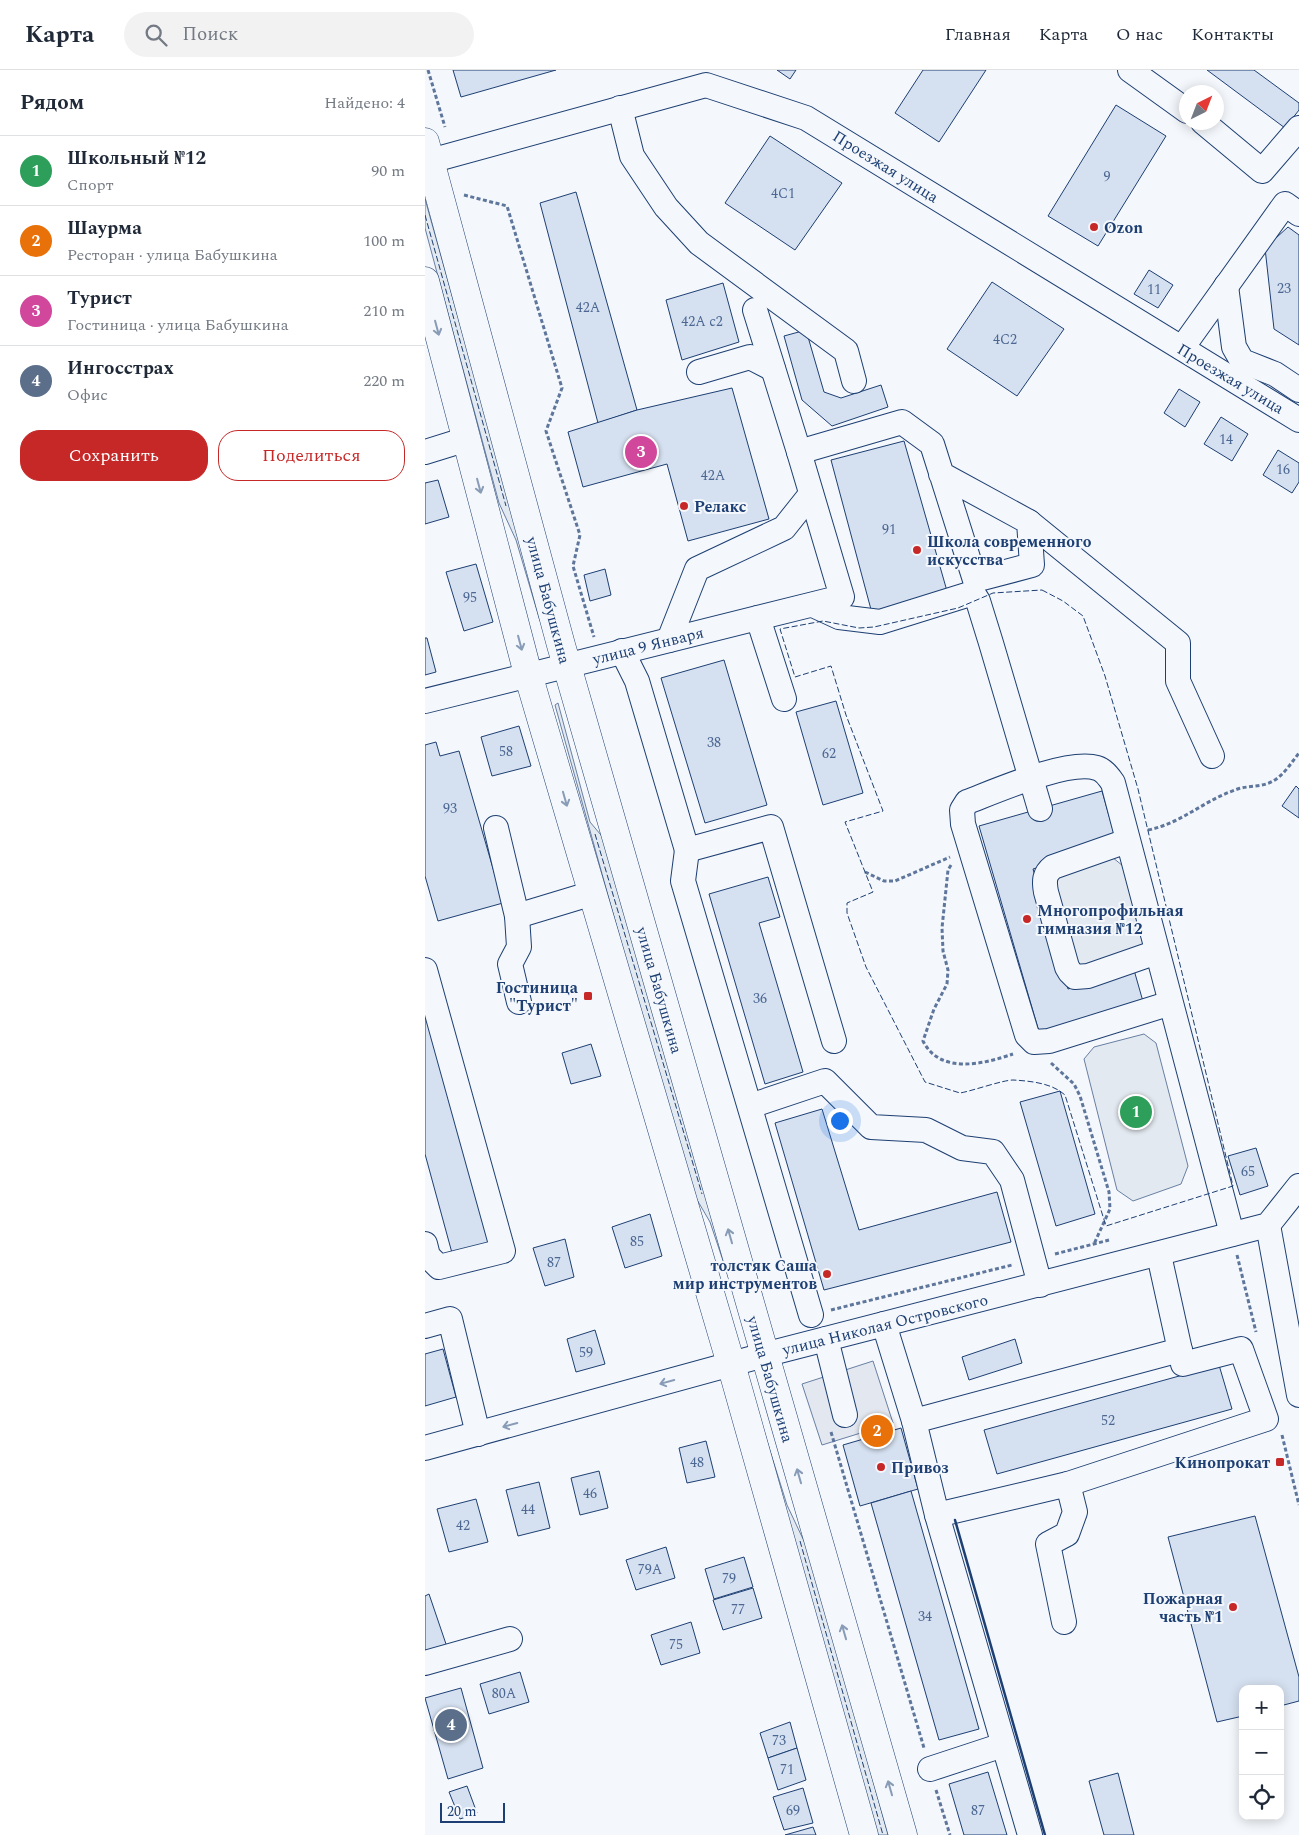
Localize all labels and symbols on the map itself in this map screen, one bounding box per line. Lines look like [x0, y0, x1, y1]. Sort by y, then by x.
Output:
north arrow [1179, 85, 1224, 130]
street label: Проезжая улица [828, 125, 943, 209]
house number: 9 [1104, 166, 1111, 187]
house number: 4С1 [771, 183, 795, 204]
place label: Ozon [1104, 216, 1143, 240]
marker: Ozon [1088, 221, 1100, 233]
house number: 23 [1277, 278, 1291, 299]
house number: 11 [1147, 279, 1161, 300]
house number: 42А [576, 297, 601, 318]
house number: 42А с2 [681, 311, 723, 332]
one-way arrow [433, 320, 443, 336]
house number: 4С2 [993, 329, 1017, 350]
street label: Проезжая улица [1172, 337, 1289, 420]
house number: 14 [1219, 429, 1233, 450]
pin: 3 [625, 433, 657, 471]
house number: 16 [1276, 459, 1290, 480]
house number: 42А [701, 465, 726, 486]
one-way arrow [474, 477, 484, 493]
place label: Релакс [694, 495, 747, 519]
marker: Релакс [678, 500, 690, 512]
house number: 91 [882, 519, 896, 540]
place label: Школа современного искусства [927, 530, 1092, 572]
street label: улица Бабушкина [519, 533, 577, 667]
marker: Школа современного искусства [911, 544, 923, 556]
house number: 95 [463, 587, 477, 608]
street label: улица 9 Января [589, 621, 706, 672]
one-way arrow [516, 634, 525, 650]
house number: 38 [707, 732, 721, 753]
house number: 58 [499, 741, 513, 762]
house number: 62 [822, 743, 836, 764]
one-way arrow [560, 790, 570, 806]
house number: 93 [443, 798, 457, 819]
place label: Многопрофильная гимназия №12 [1037, 899, 1184, 941]
marker: Многопрофильная гимназия №12 [1021, 913, 1033, 925]
street label: улица Бабушкина [629, 923, 689, 1057]
place label: Гостиница "Турист" [496, 976, 579, 1018]
house number: 36 [753, 988, 767, 1009]
marker: Гостиница "Турист" [582, 990, 594, 1002]
pin: 1 [1120, 1093, 1152, 1131]
your location [827, 1108, 853, 1134]
house number: 65 [1241, 1161, 1255, 1182]
one-way arrow [725, 1228, 735, 1244]
house number: 85 [630, 1231, 644, 1252]
house number: 87 [547, 1252, 561, 1273]
place label: толстяк Саша мир инструментов [673, 1254, 818, 1296]
marker: толстяк Саша мир инструментов [821, 1268, 833, 1280]
street label: улица Николая Островского [779, 1288, 991, 1362]
street label: улица Бабушкина [740, 1312, 800, 1446]
house number: 59 [579, 1342, 593, 1363]
one-way arrow [659, 1377, 675, 1387]
house number: 52 [1101, 1410, 1115, 1431]
pin: 2 [861, 1412, 893, 1450]
one-way arrow [502, 1420, 518, 1430]
place label: Кинопрокат [1175, 1451, 1270, 1475]
house number: 48 [690, 1452, 704, 1473]
place label: Привоз [891, 1456, 949, 1480]
marker: Кинопрокат [1274, 1456, 1286, 1468]
marker: Привоз [875, 1461, 887, 1473]
one-way arrow [794, 1468, 804, 1484]
house number: 46 [583, 1483, 597, 1504]
house number: 44 [521, 1499, 535, 1520]
house number: 42 [456, 1515, 470, 1536]
house number: 79А [638, 1559, 663, 1580]
house number: 79 [722, 1568, 736, 1589]
place label: Пожарная часть №1 [1143, 1587, 1223, 1629]
house number: 77 [731, 1599, 745, 1620]
marker: Пожарная часть №1 [1227, 1601, 1239, 1613]
house number: 34 [918, 1606, 932, 1627]
one-way arrow [839, 1624, 849, 1640]
house number: 75 [669, 1634, 683, 1655]
house number: 80А [492, 1683, 517, 1704]
pin: 4 [435, 1706, 467, 1744]
house number: 73 [772, 1730, 786, 1751]
house number: 71 [780, 1759, 794, 1780]
one-way arrow [884, 1781, 894, 1797]
scale bar [440, 1800, 505, 1823]
house number: 69 [786, 1800, 800, 1821]
house number: 87 [971, 1800, 985, 1821]

